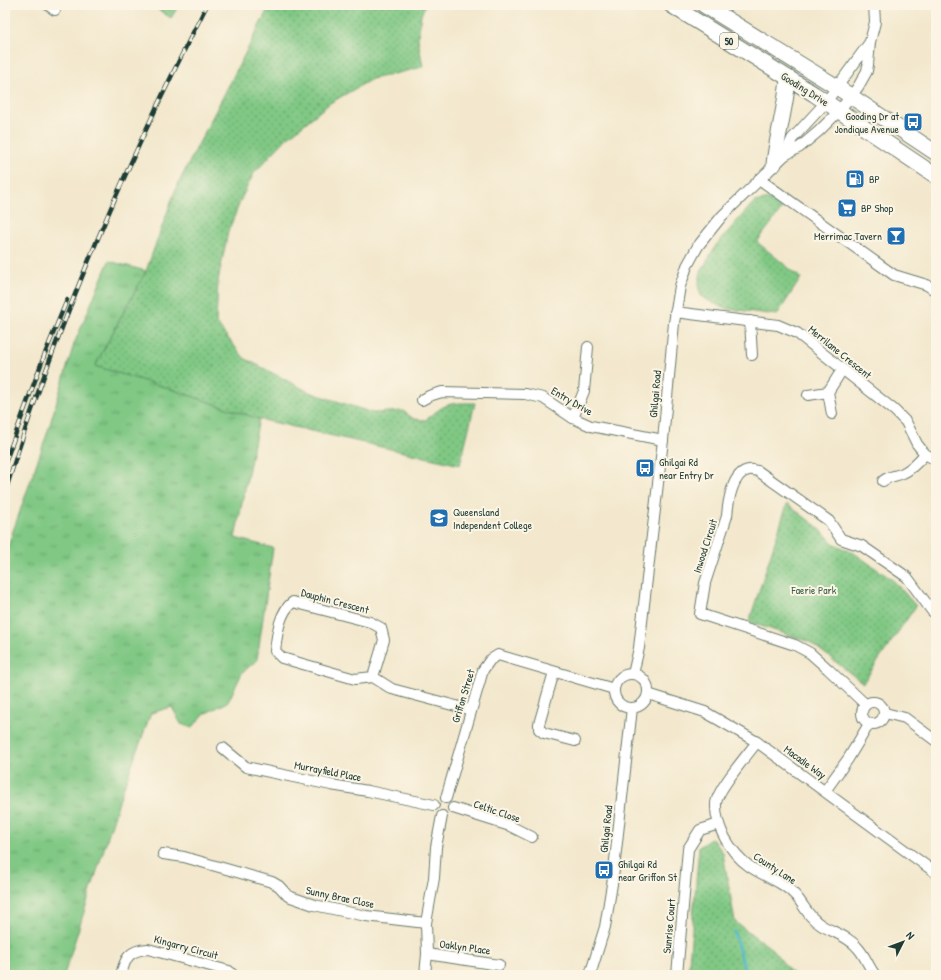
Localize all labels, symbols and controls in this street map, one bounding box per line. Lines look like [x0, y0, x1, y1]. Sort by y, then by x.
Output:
road number: 50 [720, 33, 738, 49]
street label: Gooding Drive [778, 69, 832, 110]
place label: Gooding Dr at Jondique Avenue [834, 109, 900, 136]
bus stop icon: Gooding Dr at Jondique Avenue [902, 111, 924, 133]
fuel station icon: BP [844, 168, 866, 190]
place label: BP [869, 172, 880, 186]
supermarket icon: BP Shop [836, 197, 858, 219]
place label: BP Shop [861, 201, 893, 215]
bar icon: Merrimac Tavern [885, 225, 907, 247]
place label: Merrimac Tavern [814, 229, 882, 243]
street label: Merrilane Crescent [806, 322, 875, 382]
street label: Ghilgai Road [646, 369, 664, 418]
street label: Entry Drive [549, 384, 596, 419]
place label: Ghilgai Rd near Entry Dr [659, 455, 715, 482]
bus stop icon: Ghilgai Rd near Entry Dr [634, 457, 656, 479]
place label: Queensland Independent College [453, 505, 533, 532]
school or university icon: Queensland Independent College [428, 507, 450, 529]
street label: Inwood Circuit [690, 517, 720, 575]
park label: Faerie Park [791, 583, 837, 597]
street label: Dauphin Crescent [300, 585, 371, 617]
street label: Griffon Street [448, 667, 478, 724]
street label: Macadie Way [781, 742, 829, 782]
street label: Murrayfield Place [293, 758, 363, 784]
street label: Celtic Close [472, 797, 523, 826]
street label: Ghilgai Road [597, 804, 616, 853]
street label: County Lane [751, 849, 800, 887]
place label: Ghilgai Rd near Griffon St [618, 857, 677, 884]
bus stop icon: Ghilgai Rd near Griffon St [593, 859, 615, 881]
street label: Sunny Brae Close [305, 883, 376, 911]
street label: Sunrise Court [660, 898, 678, 954]
north arrow [883, 922, 923, 962]
text: N [903, 928, 918, 942]
street label: Kingarry Circuit [152, 932, 220, 962]
street label: Oaklyn Place [439, 937, 492, 958]

